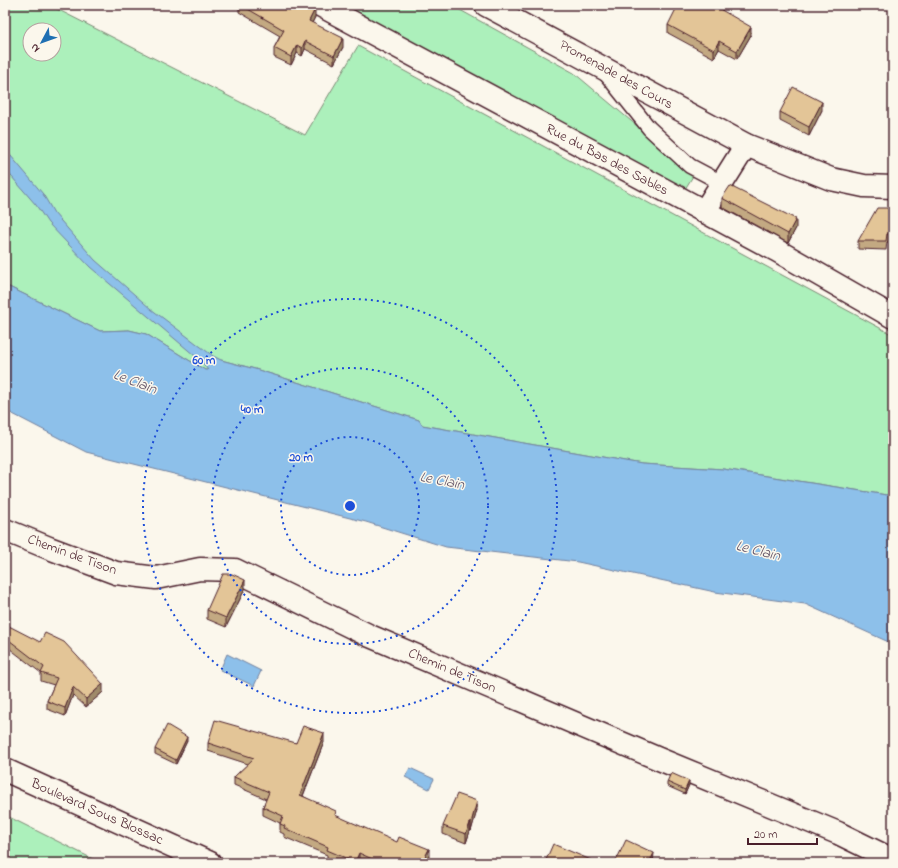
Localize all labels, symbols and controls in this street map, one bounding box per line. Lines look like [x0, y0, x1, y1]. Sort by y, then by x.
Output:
north arrow [22, 22, 62, 62]
street label: Promenade des Cours [555, 35, 677, 115]
text: N [27, 40, 44, 56]
street label: Rue du Bas des Sables [542, 119, 672, 201]
text: 60 m [192, 352, 216, 370]
water label: Le Clain [110, 364, 160, 401]
text: 40 m [240, 401, 264, 419]
text: 20 m [288, 449, 313, 467]
water label: Le Clain [418, 466, 467, 496]
centre of rings [343, 499, 357, 513]
street label: Chemin de Tison [24, 529, 120, 581]
water label: Le Clain [734, 535, 783, 567]
street label: Chemin de Tison [405, 643, 499, 699]
street label: Boulevard Sous Blossac [26, 773, 167, 851]
scale bar [748, 820, 817, 846]
text: 20 m [754, 826, 777, 844]

